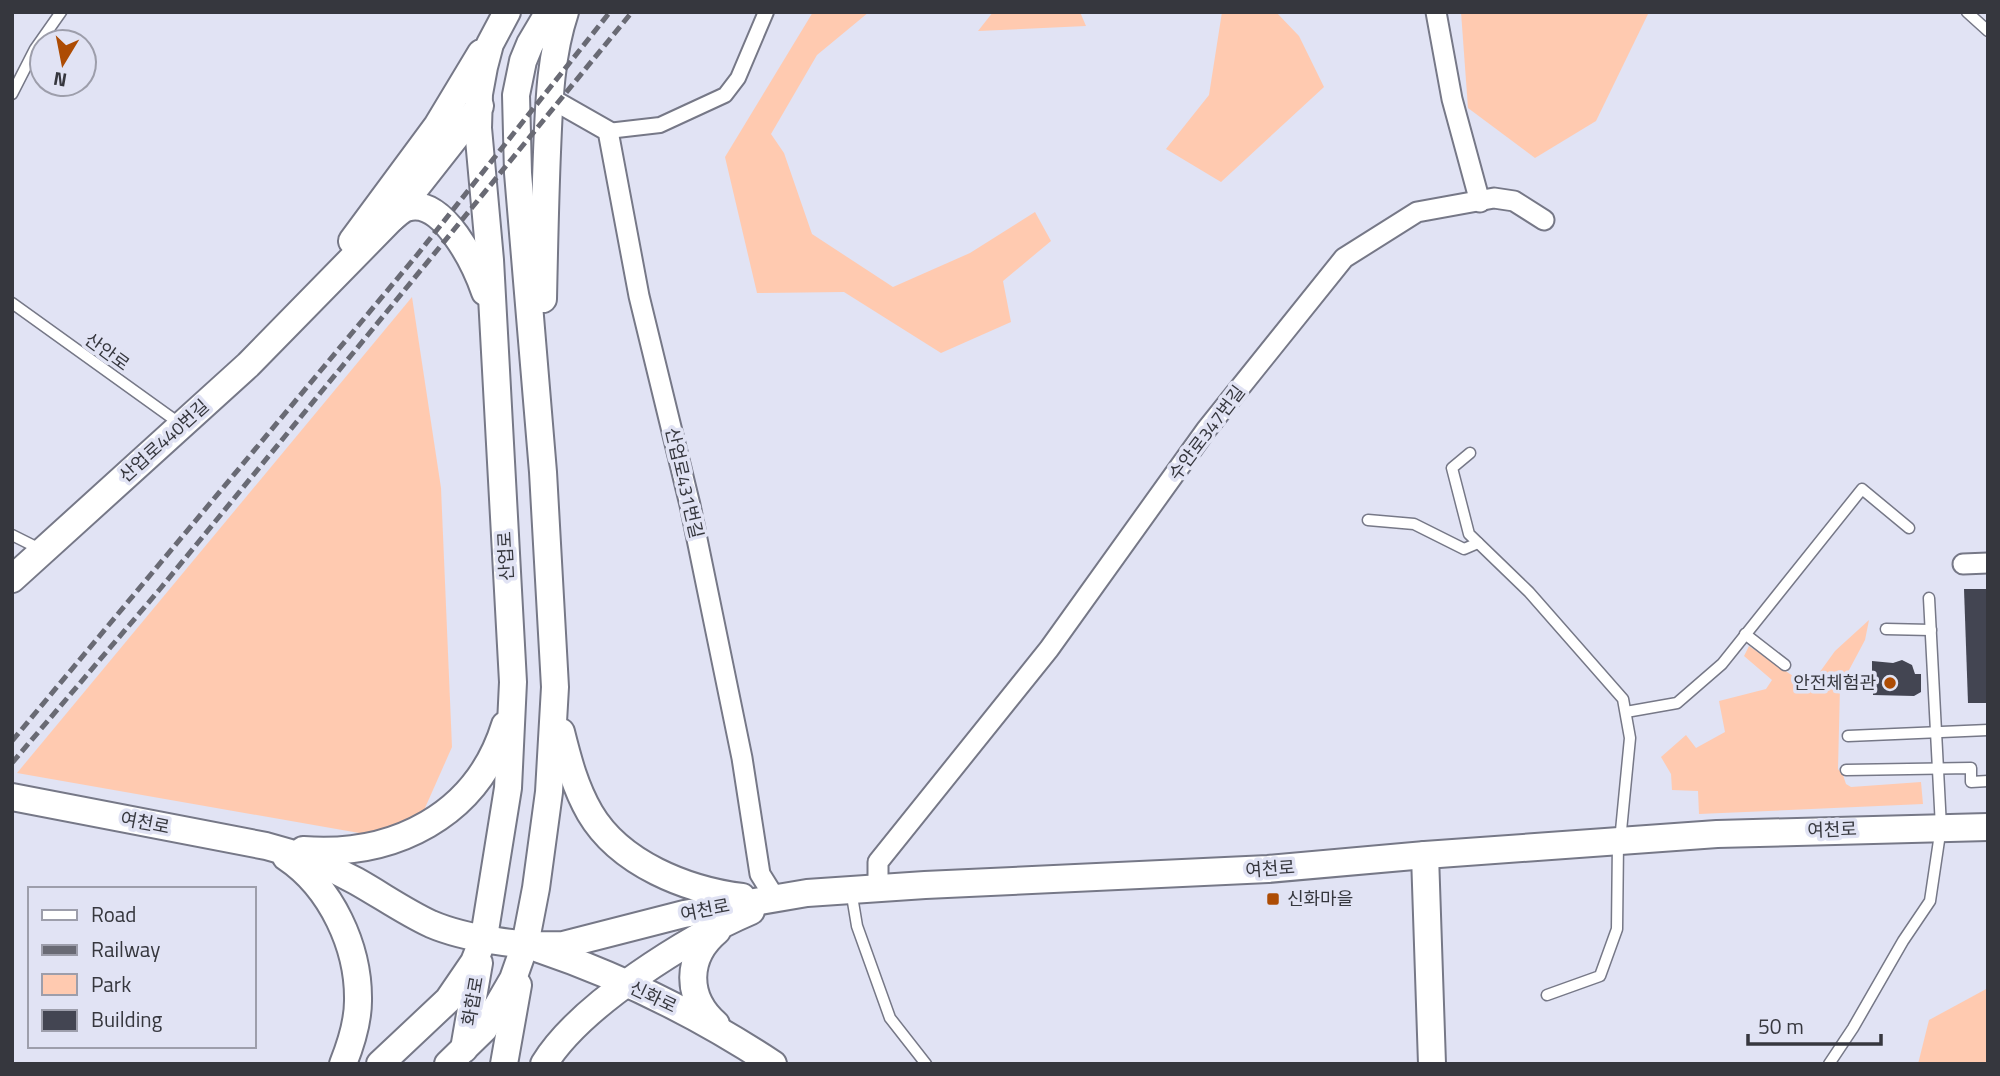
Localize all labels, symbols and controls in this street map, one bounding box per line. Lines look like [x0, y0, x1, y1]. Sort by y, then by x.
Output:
north arrow [28, 28, 98, 98]
text: N [51, 65, 69, 96]
street label: 산안로 [79, 326, 135, 377]
street label: 수안로347번길 [1162, 379, 1251, 486]
street label: 산업로440번길 [113, 393, 215, 488]
street label: 산업로431번길 [659, 425, 710, 541]
street label: 산업로 [491, 531, 520, 582]
place label: 안전체험관 [1793, 669, 1876, 696]
marker: 안전체험관 [1882, 675, 1898, 691]
street label: 여천로 [118, 805, 172, 841]
street label: 여천로 [1807, 815, 1857, 844]
street label: 여천로 [1244, 853, 1296, 884]
place label: 신화마을 [1287, 885, 1353, 912]
legend [28, 887, 256, 1048]
marker: 신화마을 [1265, 891, 1281, 907]
street label: 여천로 [678, 892, 732, 928]
text: Road [91, 898, 136, 930]
text: Railway [91, 933, 160, 965]
text: Park [91, 968, 131, 1000]
street label: 화합로 [455, 974, 490, 1028]
street label: 신화로 [625, 974, 681, 1019]
scale bar [1748, 1002, 1881, 1046]
text: Building [91, 1003, 163, 1035]
text: 50 m [1758, 1010, 1804, 1042]

